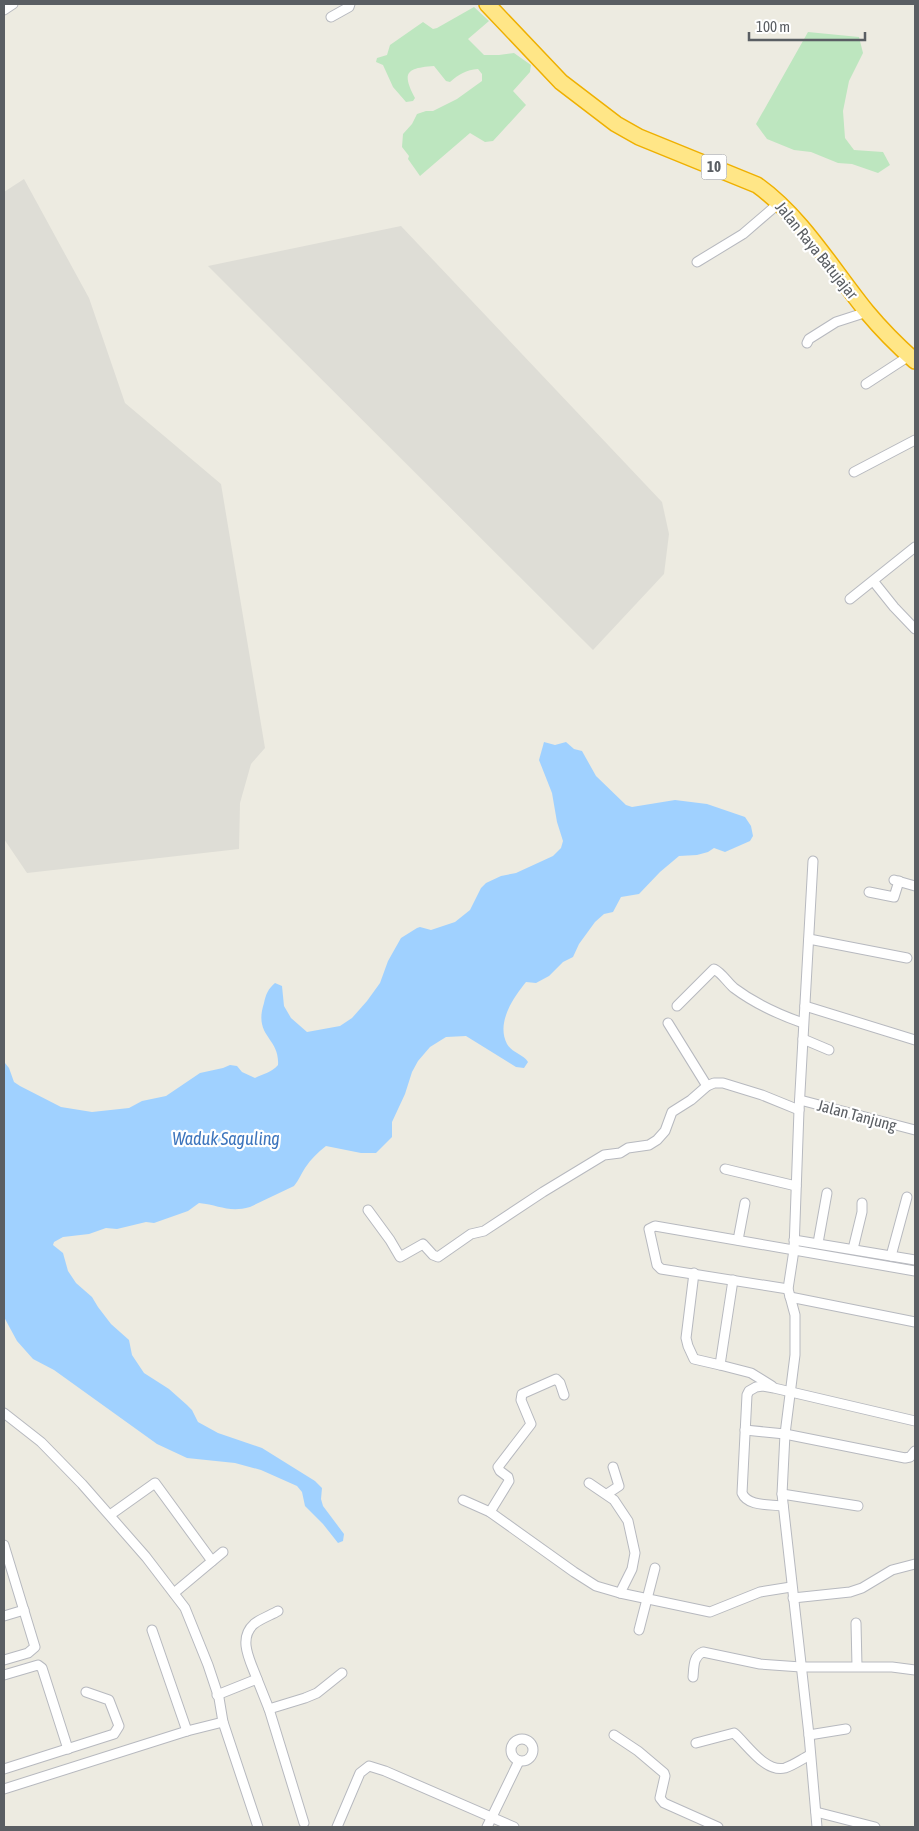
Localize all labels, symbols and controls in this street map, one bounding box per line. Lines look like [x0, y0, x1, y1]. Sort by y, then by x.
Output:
scale bar [749, 10, 865, 42]
text: 100 m [756, 18, 790, 35]
road number: 10 [702, 154, 726, 180]
street label: Jalan Raya Batujajar [771, 198, 862, 303]
street label: Jalan Tanjung [815, 1096, 899, 1135]
water label: Waduk Saguling [172, 1128, 280, 1149]

